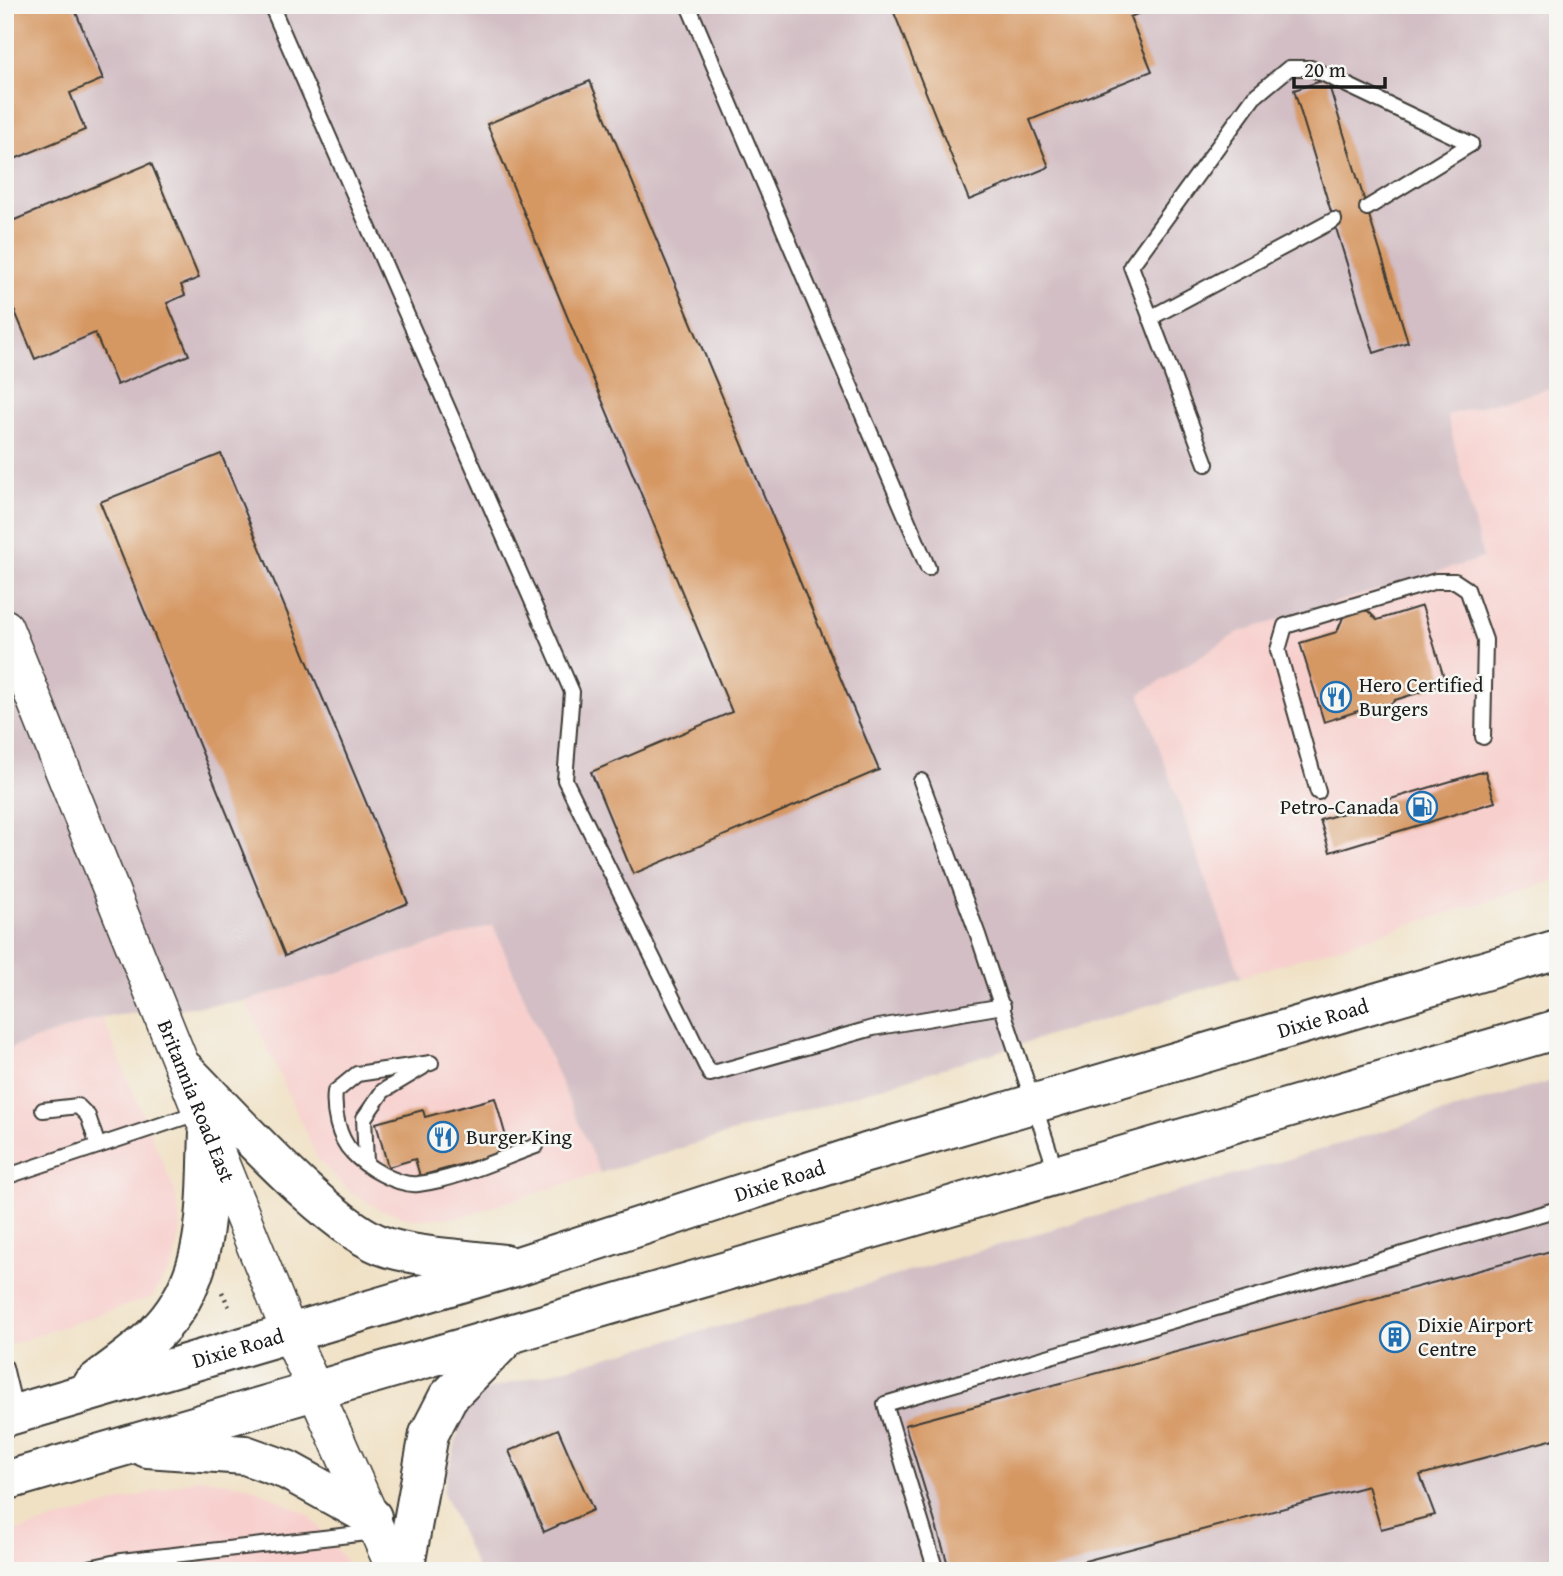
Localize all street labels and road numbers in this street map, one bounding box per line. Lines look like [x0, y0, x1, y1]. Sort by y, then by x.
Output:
street label: Dixie Road [1273, 989, 1373, 1046]
street label: Britannia Road East [150, 1015, 243, 1187]
street label: Dixie Road [730, 1151, 830, 1210]
street label: Dixie Road [189, 1320, 288, 1376]

